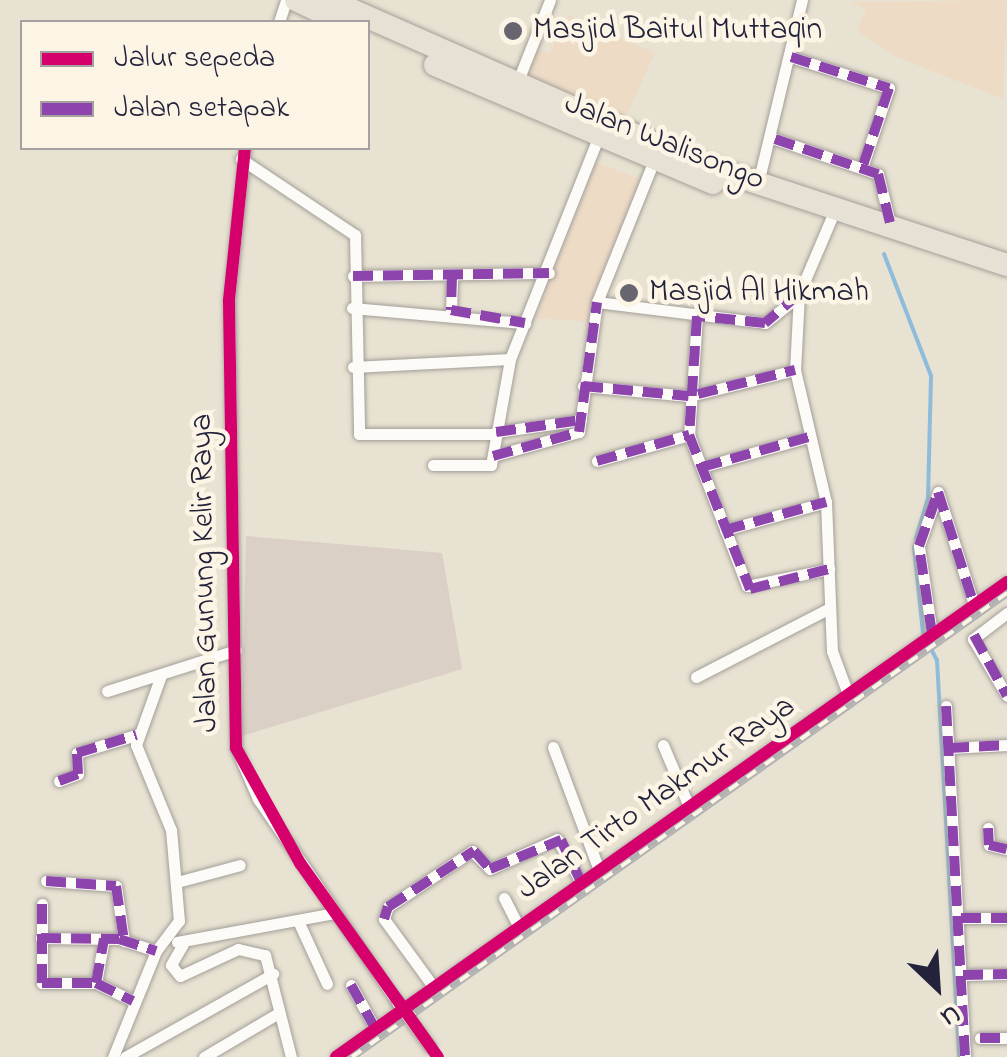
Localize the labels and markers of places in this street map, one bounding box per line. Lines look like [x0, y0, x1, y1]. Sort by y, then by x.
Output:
place label: Masjid Baitul Muttaqin [533, 12, 822, 50]
marker: Masjid Baitul Muttaqin [502, 20, 524, 42]
place label: Masjid Al Hikmah [649, 274, 869, 312]
marker: Masjid Al Hikmah [618, 282, 640, 304]

